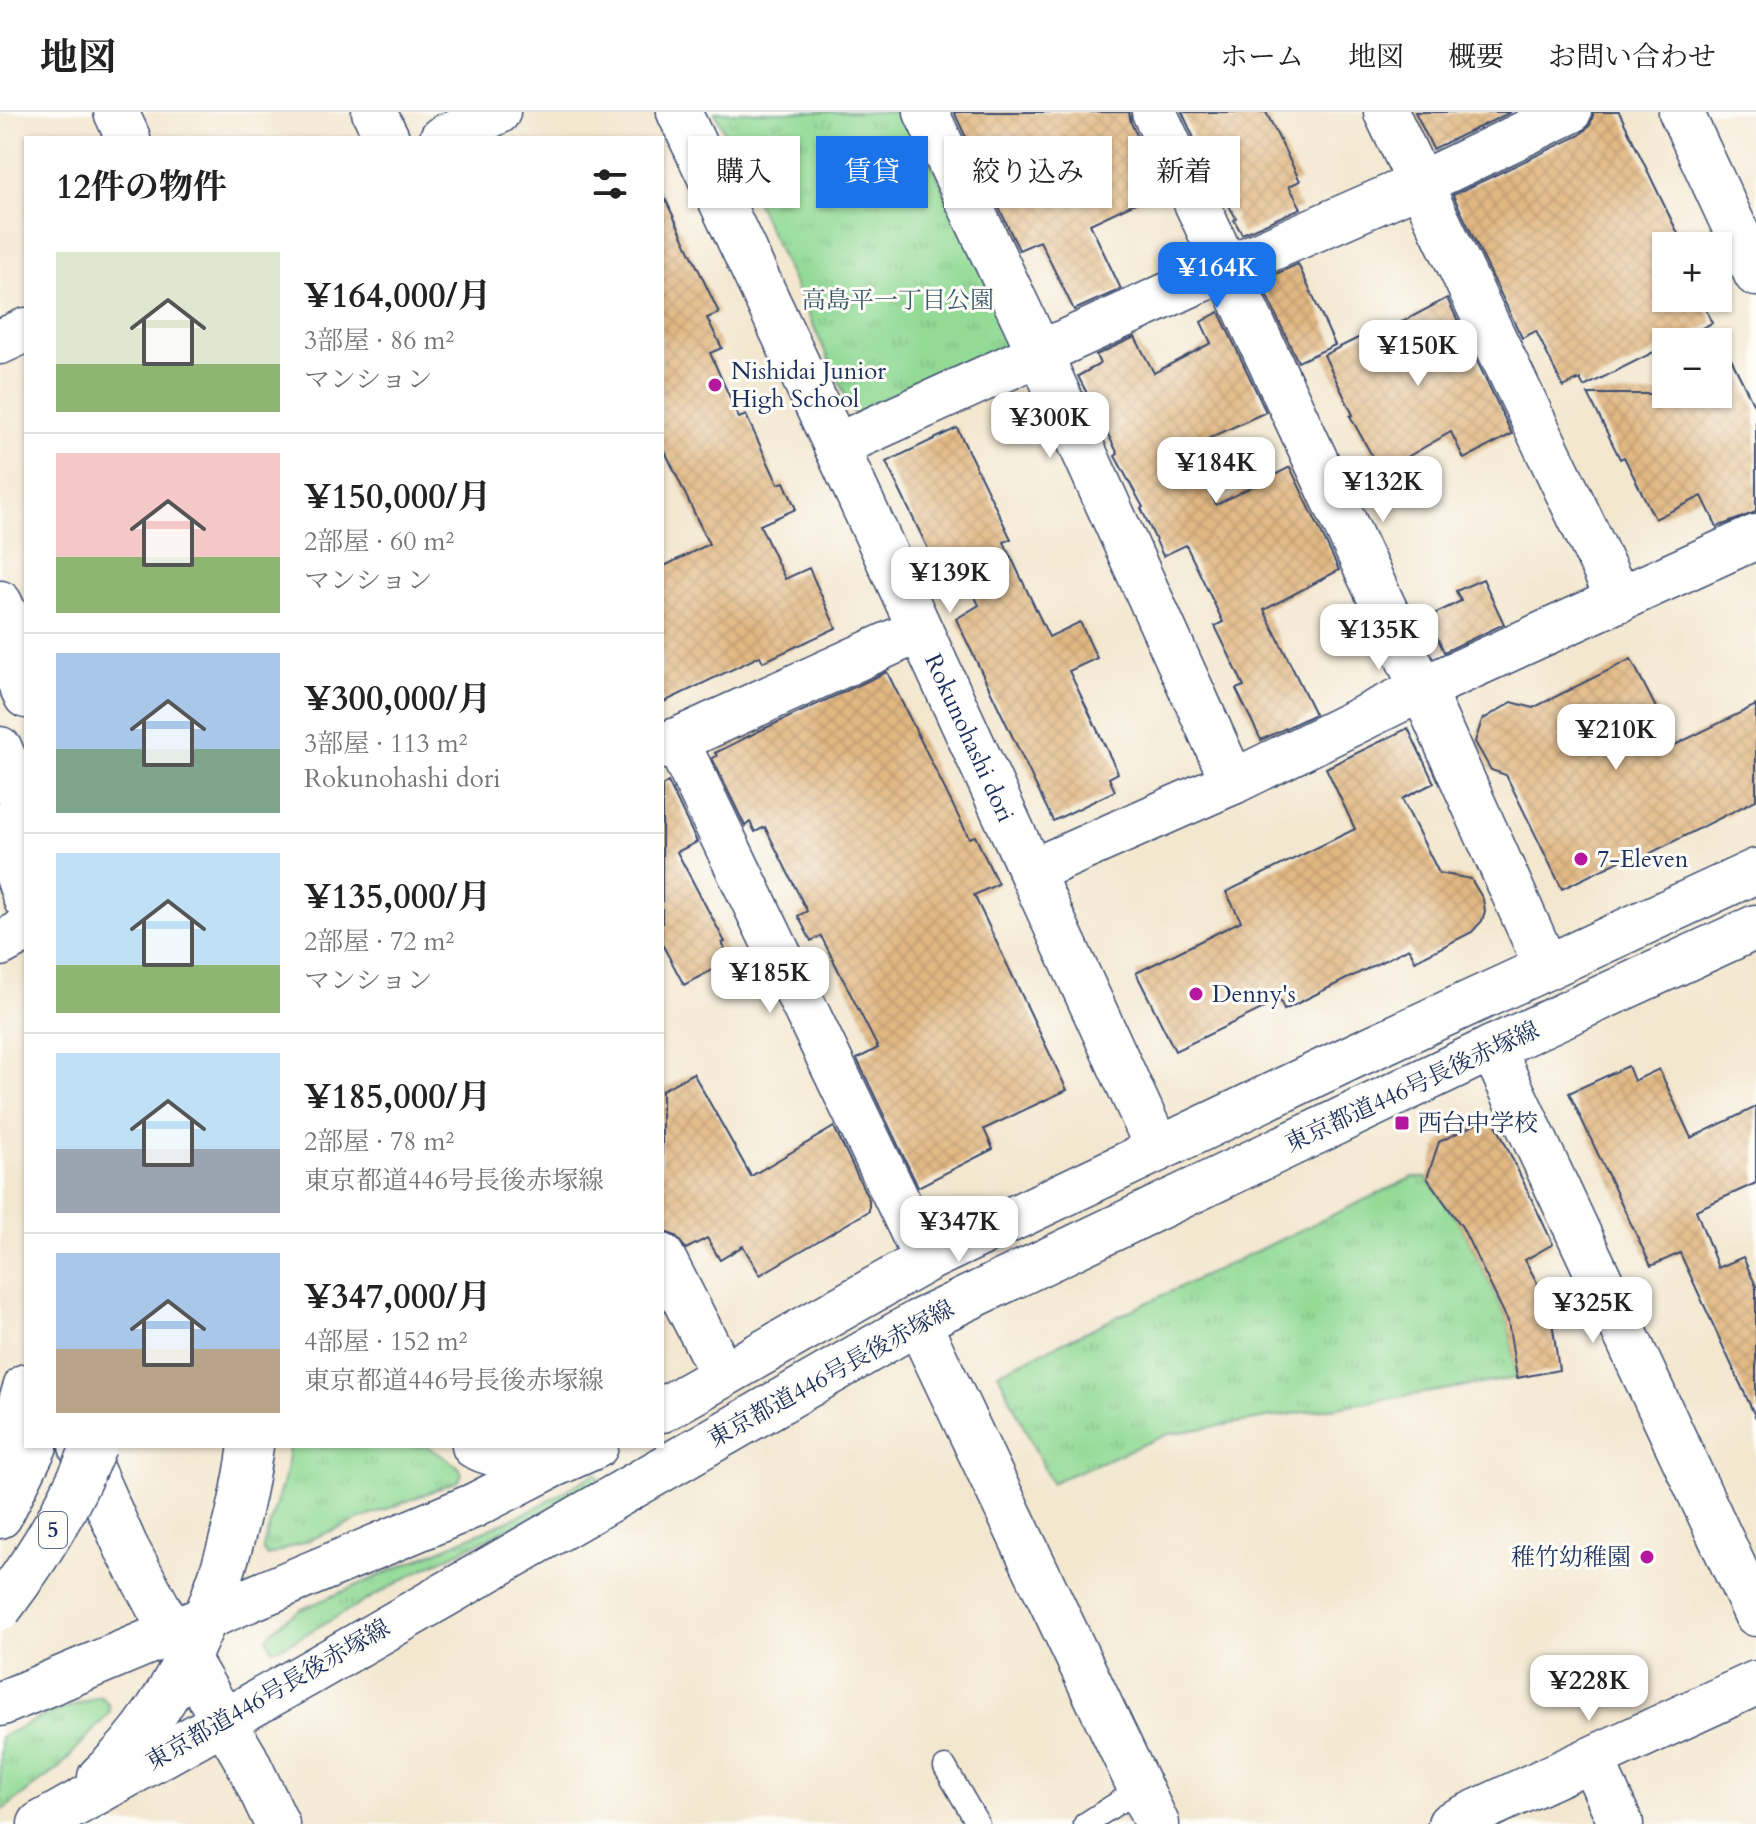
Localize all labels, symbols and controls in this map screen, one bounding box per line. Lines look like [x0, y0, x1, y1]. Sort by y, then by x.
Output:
text: 地図 [40, 32, 116, 84]
text: ホーム [1220, 38, 1304, 76]
text: 地図 [1348, 38, 1404, 76]
text: 概要 [1448, 38, 1504, 76]
text: お問い合わせ [1548, 38, 1716, 76]
chip: 購入 [688, 136, 800, 208]
chip: 賃貸 [816, 136, 928, 208]
chip: 絞り込み [944, 136, 1112, 208]
chip: 新着 [1128, 136, 1240, 208]
icon: filters [588, 162, 632, 206]
text: 12件の物件 [56, 164, 227, 210]
map controls [1652, 232, 1732, 408]
button: + [1652, 232, 1732, 312]
pin: ¥164K [1161, 242, 1273, 310]
text: ¥164K [1176, 250, 1258, 285]
text: ¥164,000/月 [304, 273, 492, 319]
icon: home [120, 284, 216, 380]
park label: 高島平一丁目公園 [802, 284, 994, 317]
pin: ¥150K [1362, 320, 1474, 388]
text: 3部屋 · 86 m² [304, 323, 454, 358]
text: ¥150K [1377, 328, 1459, 363]
button: − [1652, 328, 1732, 408]
place label: Nishidai Junior High School [731, 355, 886, 416]
text: マンション [304, 362, 433, 397]
marker: Nishidai Junior High School [706, 376, 724, 394]
pin: ¥300K [994, 392, 1106, 460]
text: ¥300K [1009, 400, 1091, 435]
pin: ¥184K [1160, 437, 1272, 505]
text: ¥184K [1175, 445, 1257, 480]
pin: ¥132K [1327, 456, 1439, 524]
text: ¥132K [1342, 464, 1424, 499]
text: ¥150,000/月 [304, 474, 492, 520]
icon: home [120, 485, 216, 581]
text: 2部屋 · 60 m² [304, 524, 454, 559]
pin: ¥139K [894, 547, 1006, 615]
text: ¥139K [909, 555, 991, 590]
text: マンション [304, 563, 433, 598]
pin: ¥135K [1323, 604, 1435, 672]
text: ¥135K [1338, 612, 1420, 647]
street label: Rokunohashi dori [917, 648, 1023, 827]
text: ¥300,000/月 [304, 676, 492, 722]
icon: home [120, 685, 216, 781]
pin: ¥210K [1560, 704, 1672, 772]
text: ¥210K [1575, 712, 1657, 747]
text: 3部屋 · 113 m² [304, 726, 468, 761]
text: Rokunohashi dori [304, 761, 501, 796]
place label: 7-Eleven [1597, 843, 1689, 876]
marker: 7-Eleven [1572, 850, 1590, 868]
text: ¥135,000/月 [304, 874, 492, 920]
icon: home [120, 885, 216, 981]
text: 2部屋 · 72 m² [304, 924, 454, 959]
pin: ¥185K [714, 947, 826, 1015]
text: ¥185K [729, 955, 811, 990]
text: マンション [304, 963, 433, 998]
place label: Denny's [1212, 978, 1296, 1011]
marker: Denny's [1187, 985, 1205, 1003]
street label: 東京都道446号長後赤塚線 [1280, 1014, 1544, 1160]
text: ¥185,000/月 [304, 1074, 492, 1120]
icon: home [120, 1085, 216, 1181]
place label: 西台中学校 [1418, 1107, 1538, 1140]
marker: 西台中学校 [1393, 1114, 1411, 1132]
text: 2部屋 · 78 m² [304, 1124, 454, 1159]
text: 東京都道446号長後赤塚線 [304, 1163, 604, 1198]
pin: ¥347K [903, 1196, 1015, 1264]
text: ¥347K [918, 1204, 1000, 1239]
text: ¥347,000/月 [304, 1274, 492, 1320]
pin: ¥325K [1537, 1277, 1649, 1345]
icon: home [120, 1285, 216, 1381]
text: ¥325K [1552, 1285, 1634, 1320]
street label: 東京都道446号長後赤塚線 [702, 1292, 960, 1456]
text: 4部屋 · 152 m² [304, 1324, 468, 1359]
text: 東京都道446号長後赤塚線 [304, 1363, 604, 1398]
road number: 5 [39, 1512, 67, 1548]
place label: 稚竹幼稚園 [1511, 1541, 1631, 1574]
marker: 稚竹幼稚園 [1638, 1548, 1656, 1566]
street label: 東京都道446号長後赤塚線 [140, 1611, 396, 1779]
pin: ¥228K [1533, 1655, 1645, 1723]
text: ¥228K [1548, 1663, 1630, 1698]

